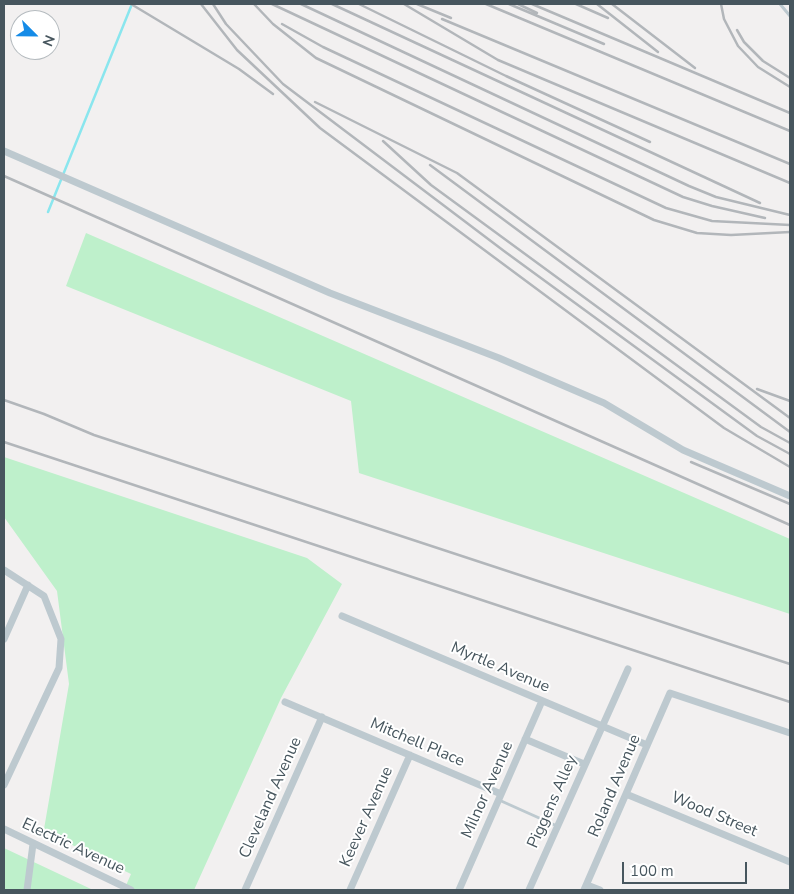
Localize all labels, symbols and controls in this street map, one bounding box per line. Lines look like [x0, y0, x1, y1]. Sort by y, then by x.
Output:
north arrow [10, 10, 60, 60]
text: N [38, 32, 59, 49]
street label: Myrtle Avenue [448, 639, 552, 697]
street label: Mitchell Place [367, 715, 467, 771]
street label: Roland Avenue [585, 732, 645, 840]
street label: Cleveland Avenue [236, 734, 306, 862]
street label: Milnor Avenue [458, 738, 518, 842]
street label: Piggens Alley [524, 753, 582, 851]
street label: Keever Avenue [336, 764, 398, 870]
street label: Wood Street [668, 788, 760, 842]
street label: Electric Avenue [19, 815, 127, 879]
scale bar [624, 852, 749, 884]
text: 100 m [630, 861, 674, 881]

